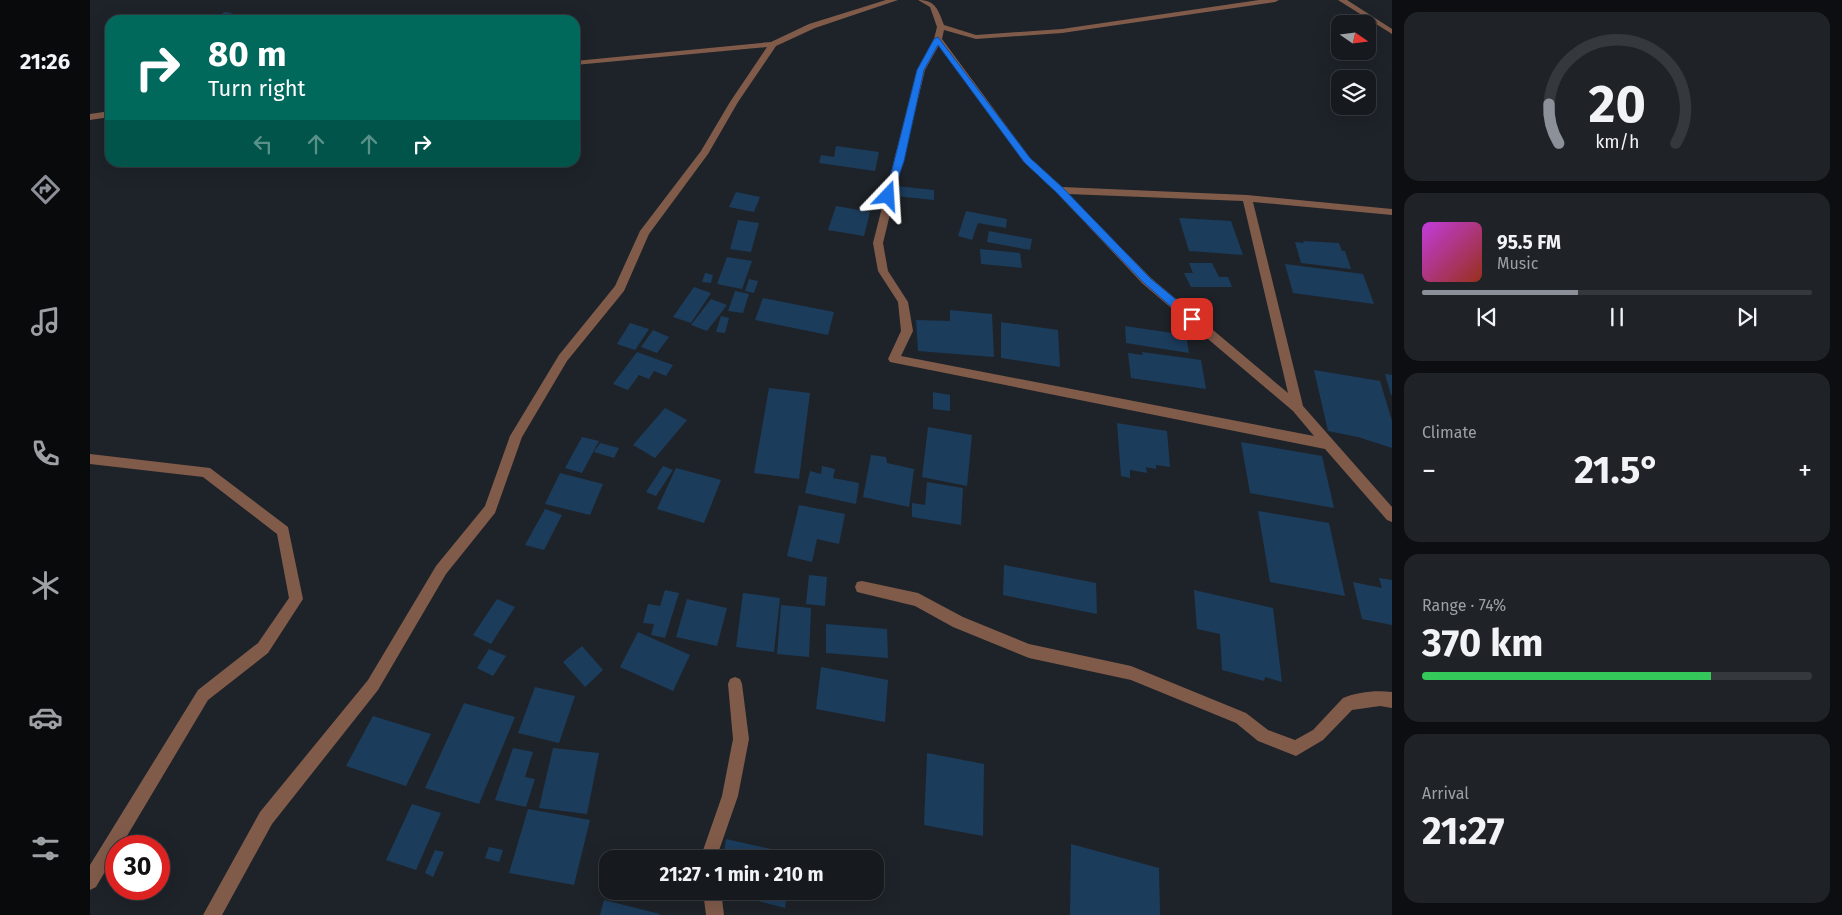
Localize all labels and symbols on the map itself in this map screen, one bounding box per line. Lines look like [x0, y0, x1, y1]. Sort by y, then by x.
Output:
north arrow [1331, 15, 1376, 60]
position arrow [861, 169, 913, 221]
pin [1171, 298, 1213, 340]
speed limit sign: 30 [105, 835, 170, 900]

